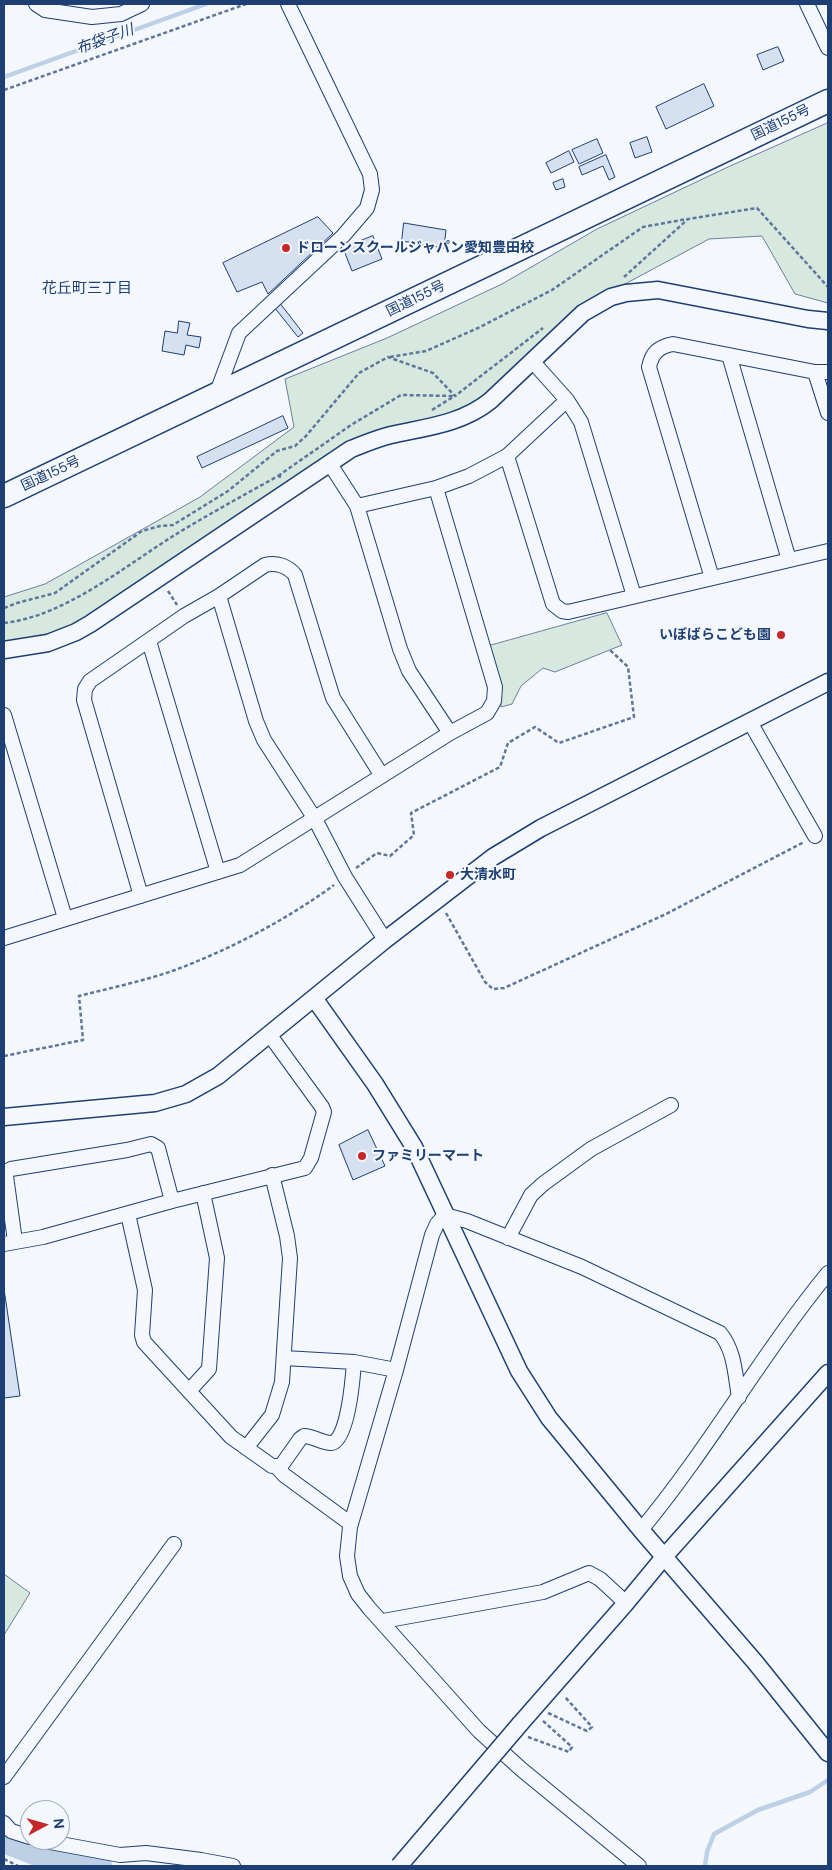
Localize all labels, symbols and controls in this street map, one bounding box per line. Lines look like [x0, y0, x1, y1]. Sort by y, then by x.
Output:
water label: 布袋子川 [74, 21, 136, 59]
street label: 国道155号 [749, 102, 813, 144]
place label: ドローンスクールジャパン愛知豊田校 [296, 240, 534, 256]
marker: ドローンスクールジャパン愛知豊田校 [280, 242, 292, 254]
street label: 国道155号 [384, 278, 448, 320]
district label: 花丘町三丁目 [42, 280, 132, 298]
street label: 国道155号 [19, 453, 83, 495]
place label: いぼばらこども園 [659, 627, 771, 643]
marker: いぼばらこども園 [775, 629, 787, 641]
place label: 大清水町 [460, 867, 516, 883]
marker: 大清水町 [444, 869, 456, 881]
place label: ファミリーマート [372, 1148, 484, 1164]
marker: ファミリーマート [356, 1150, 368, 1162]
north arrow [20, 1800, 70, 1850]
text: N [49, 1818, 68, 1830]

